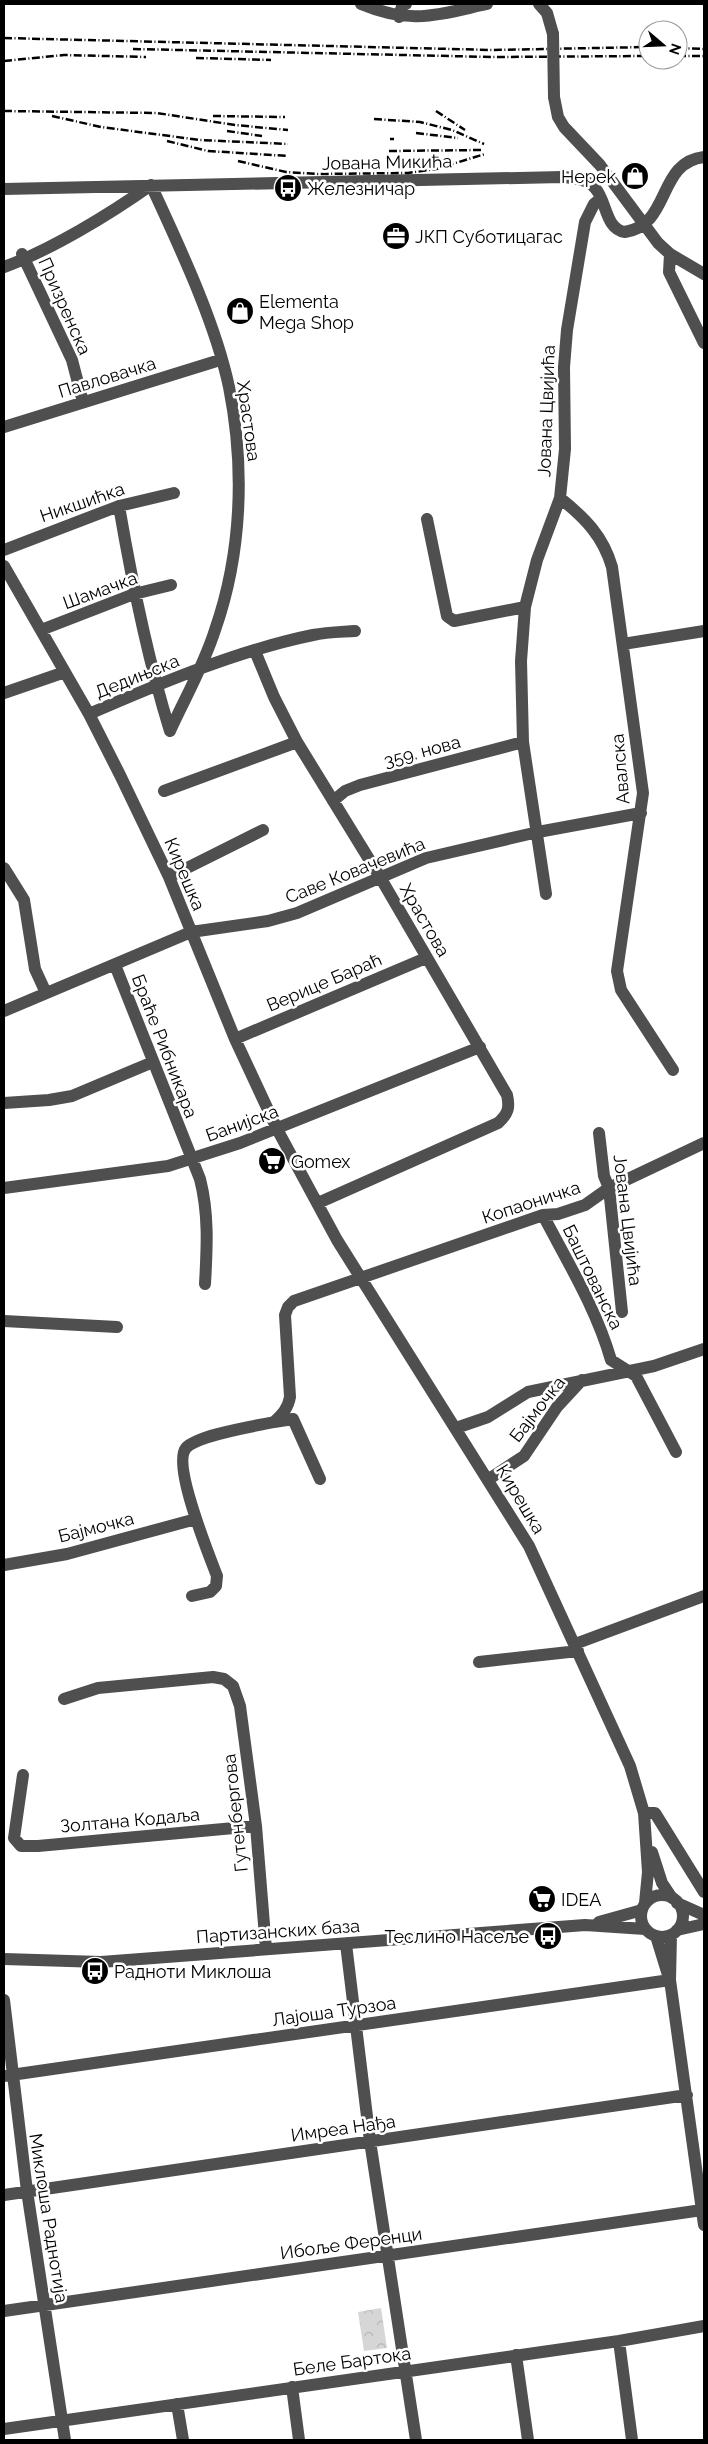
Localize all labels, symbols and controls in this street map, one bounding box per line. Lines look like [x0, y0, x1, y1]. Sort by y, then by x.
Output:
north arrow [638, 20, 688, 70]
text: N [666, 42, 685, 57]
street label: Јована Микића [322, 150, 452, 174]
shop icon: Hepek [620, 161, 650, 191]
place label: Hepek [561, 166, 616, 187]
bus stop icon: Железничар [273, 173, 303, 203]
place label: Железничар [307, 178, 415, 199]
office icon: ЈКП Суботицагас [381, 221, 411, 251]
place label: ЈКП Суботицагас [415, 226, 563, 247]
street label: Призренска [34, 254, 96, 358]
place label: Elementa Mega Shop [259, 291, 354, 333]
shop icon: Elementa Mega Shop [225, 296, 255, 326]
street label: Јована Цвијића [533, 345, 559, 477]
street label: Павловачка [56, 352, 158, 402]
street label: Храстова [233, 379, 265, 463]
street label: Никшићка [37, 478, 127, 526]
street label: Шамачка [60, 567, 140, 613]
street label: Дедињска [92, 650, 182, 702]
street label: 359. нова [381, 731, 463, 771]
street label: Авалска [606, 733, 634, 805]
street label: Саве Ковачевића [282, 832, 428, 908]
street label: Кирешка [160, 834, 210, 914]
street label: Храстова [396, 880, 454, 960]
street label: Верице Бараћ [263, 948, 385, 1016]
street label: Браће Рибникара [128, 971, 202, 1121]
street label: Банијска [203, 1100, 281, 1146]
supermarket icon: Gomex [257, 1146, 287, 1176]
place label: Gomex [291, 1151, 350, 1172]
street label: Јована Цвијића [610, 1153, 646, 1287]
street label: Копаоничка [479, 1176, 583, 1228]
street label: Баштованска [559, 1221, 627, 1333]
street label: Бајмочка [505, 1372, 569, 1446]
street label: Кирешка [492, 1460, 550, 1538]
street label: Бајмочка [56, 1507, 136, 1547]
street label: Гутенбергова [218, 1753, 252, 1873]
street label: Золтана Кодаља [59, 1803, 201, 1837]
supermarket icon: IDEA [527, 1884, 557, 1914]
place label: IDEA [561, 1889, 601, 1910]
street label: Партизанских база [195, 1915, 361, 1947]
bus stop icon: Теслино Насеље [533, 1921, 563, 1951]
place label: Теслино Насеље [384, 1926, 529, 1947]
bus stop icon: Радноти Миклоша [80, 1956, 110, 1986]
place label: Радноти Миклоша [114, 1961, 271, 1982]
street label: Лајоша Турзоа [271, 1992, 397, 2030]
street label: Имреа Нађа [289, 2110, 397, 2146]
street label: Миклоша Раднотија [25, 2132, 73, 2304]
street label: Ибоље Ференци [279, 2223, 423, 2263]
street label: Беле Бартока [292, 2342, 412, 2380]

